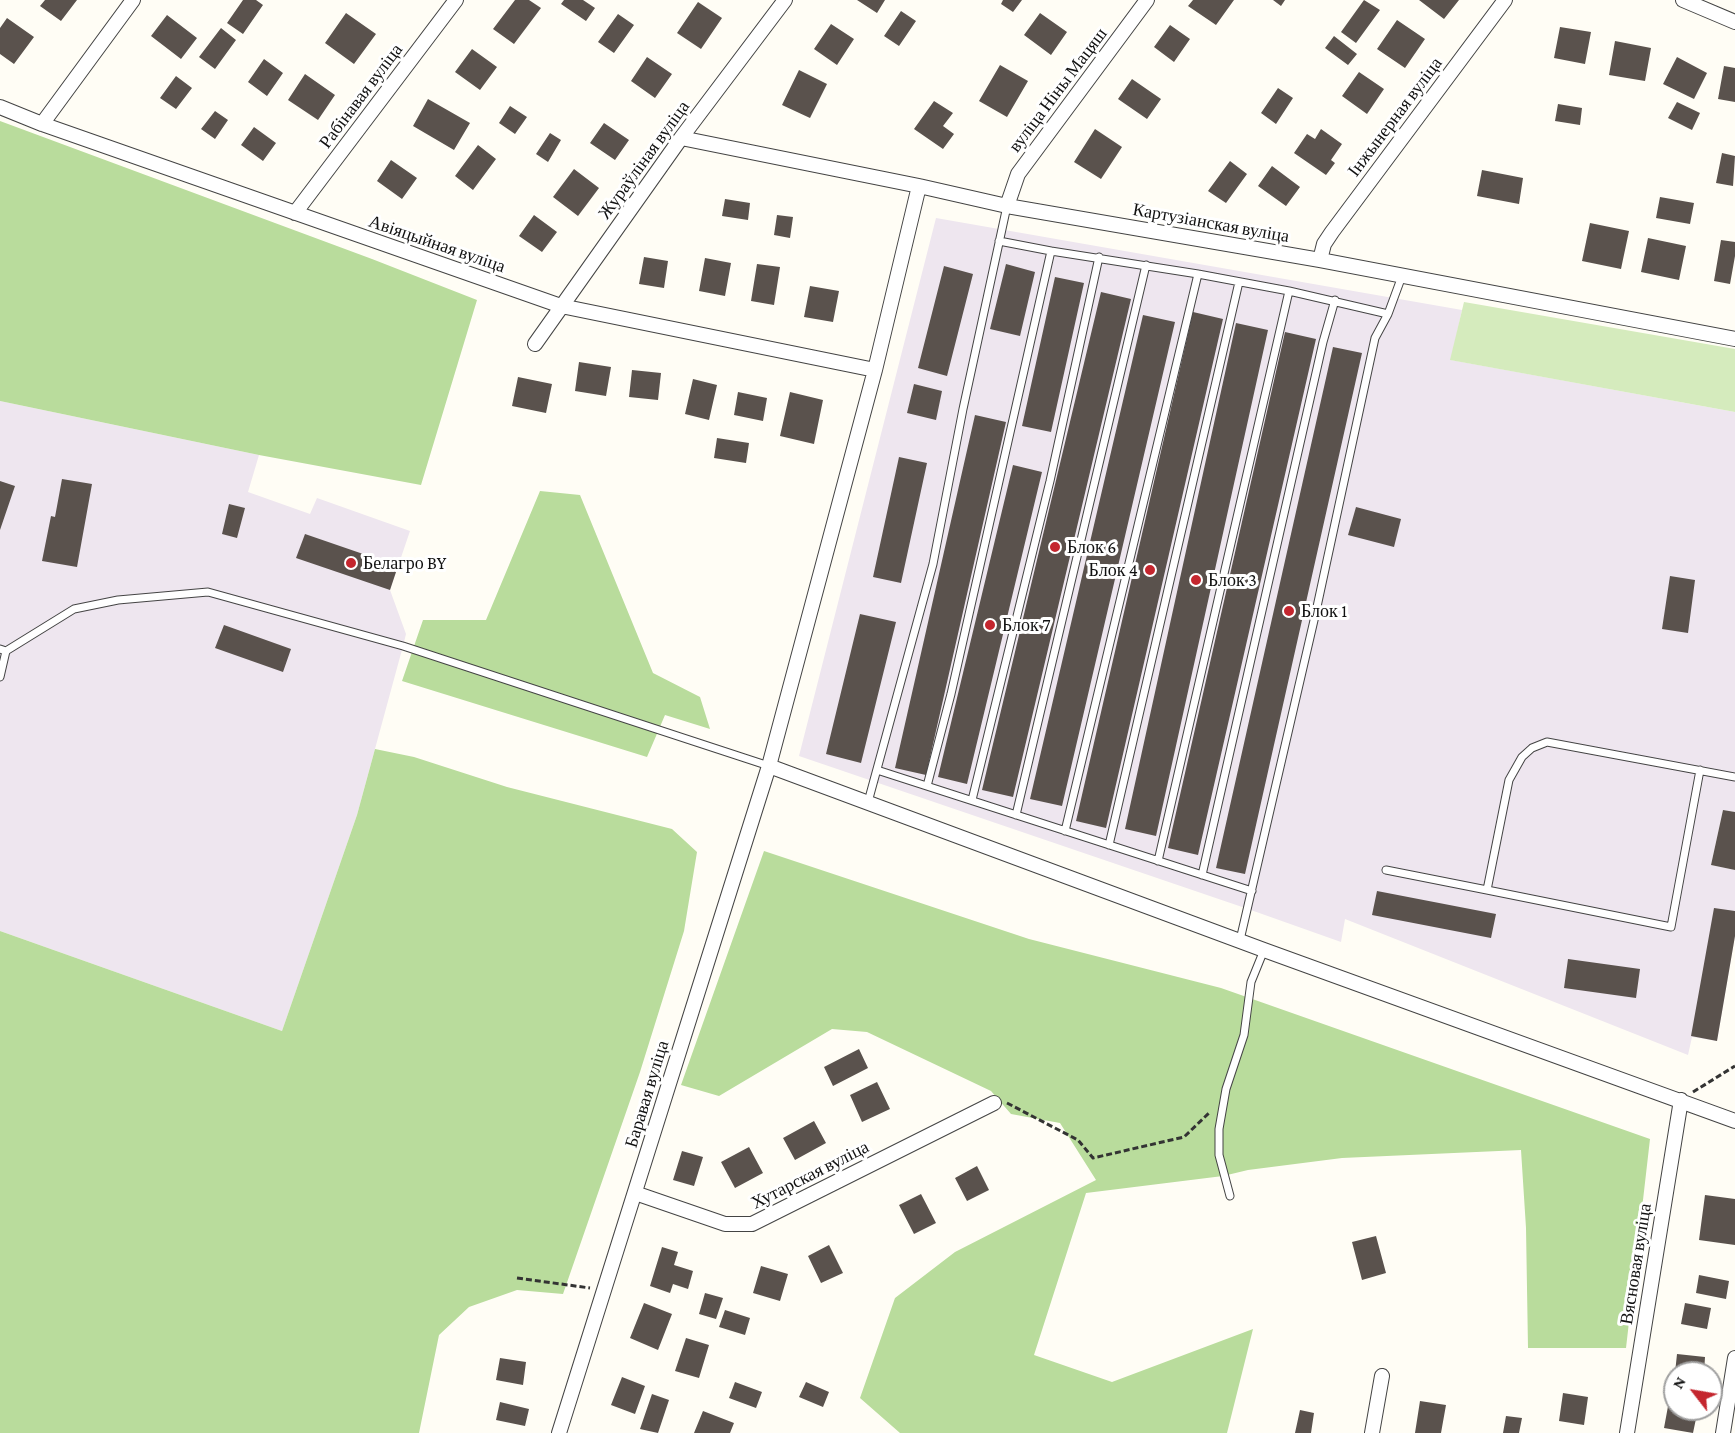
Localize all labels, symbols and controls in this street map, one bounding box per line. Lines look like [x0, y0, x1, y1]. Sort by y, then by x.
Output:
street label: вуліца Ніны Мацяш [1004, 24, 1112, 156]
street label: Рабінавая вуліца [315, 39, 407, 153]
street label: Інжынерная вуліца [1343, 53, 1447, 181]
street label: Жураўліная вуліца [594, 97, 694, 223]
street label: Картузіанская вуліца [1131, 199, 1291, 247]
street label: Авіяцыйная вуліца [366, 210, 508, 278]
place label: Блок 6 [1067, 536, 1116, 558]
marker: Блок 6 [1048, 540, 1062, 554]
place label: Белагро BY [363, 552, 446, 574]
marker: Белагро BY [344, 556, 358, 570]
place label: Блок 4 [1089, 559, 1138, 581]
marker: Блок 4 [1143, 563, 1157, 577]
place label: Блок 3 [1208, 569, 1257, 591]
marker: Блок 3 [1189, 573, 1203, 587]
place label: Блок 1 [1301, 600, 1347, 622]
marker: Блок 1 [1282, 604, 1296, 618]
place label: Блок 7 [1002, 614, 1050, 636]
marker: Блок 7 [983, 618, 997, 632]
street label: Баравая вуліца [620, 1038, 674, 1150]
street label: Хутарская вуліца [747, 1136, 873, 1214]
street label: Вясновая вуліца [1616, 1202, 1656, 1326]
north arrow [1663, 1361, 1723, 1421]
text: N [1669, 1373, 1689, 1392]

